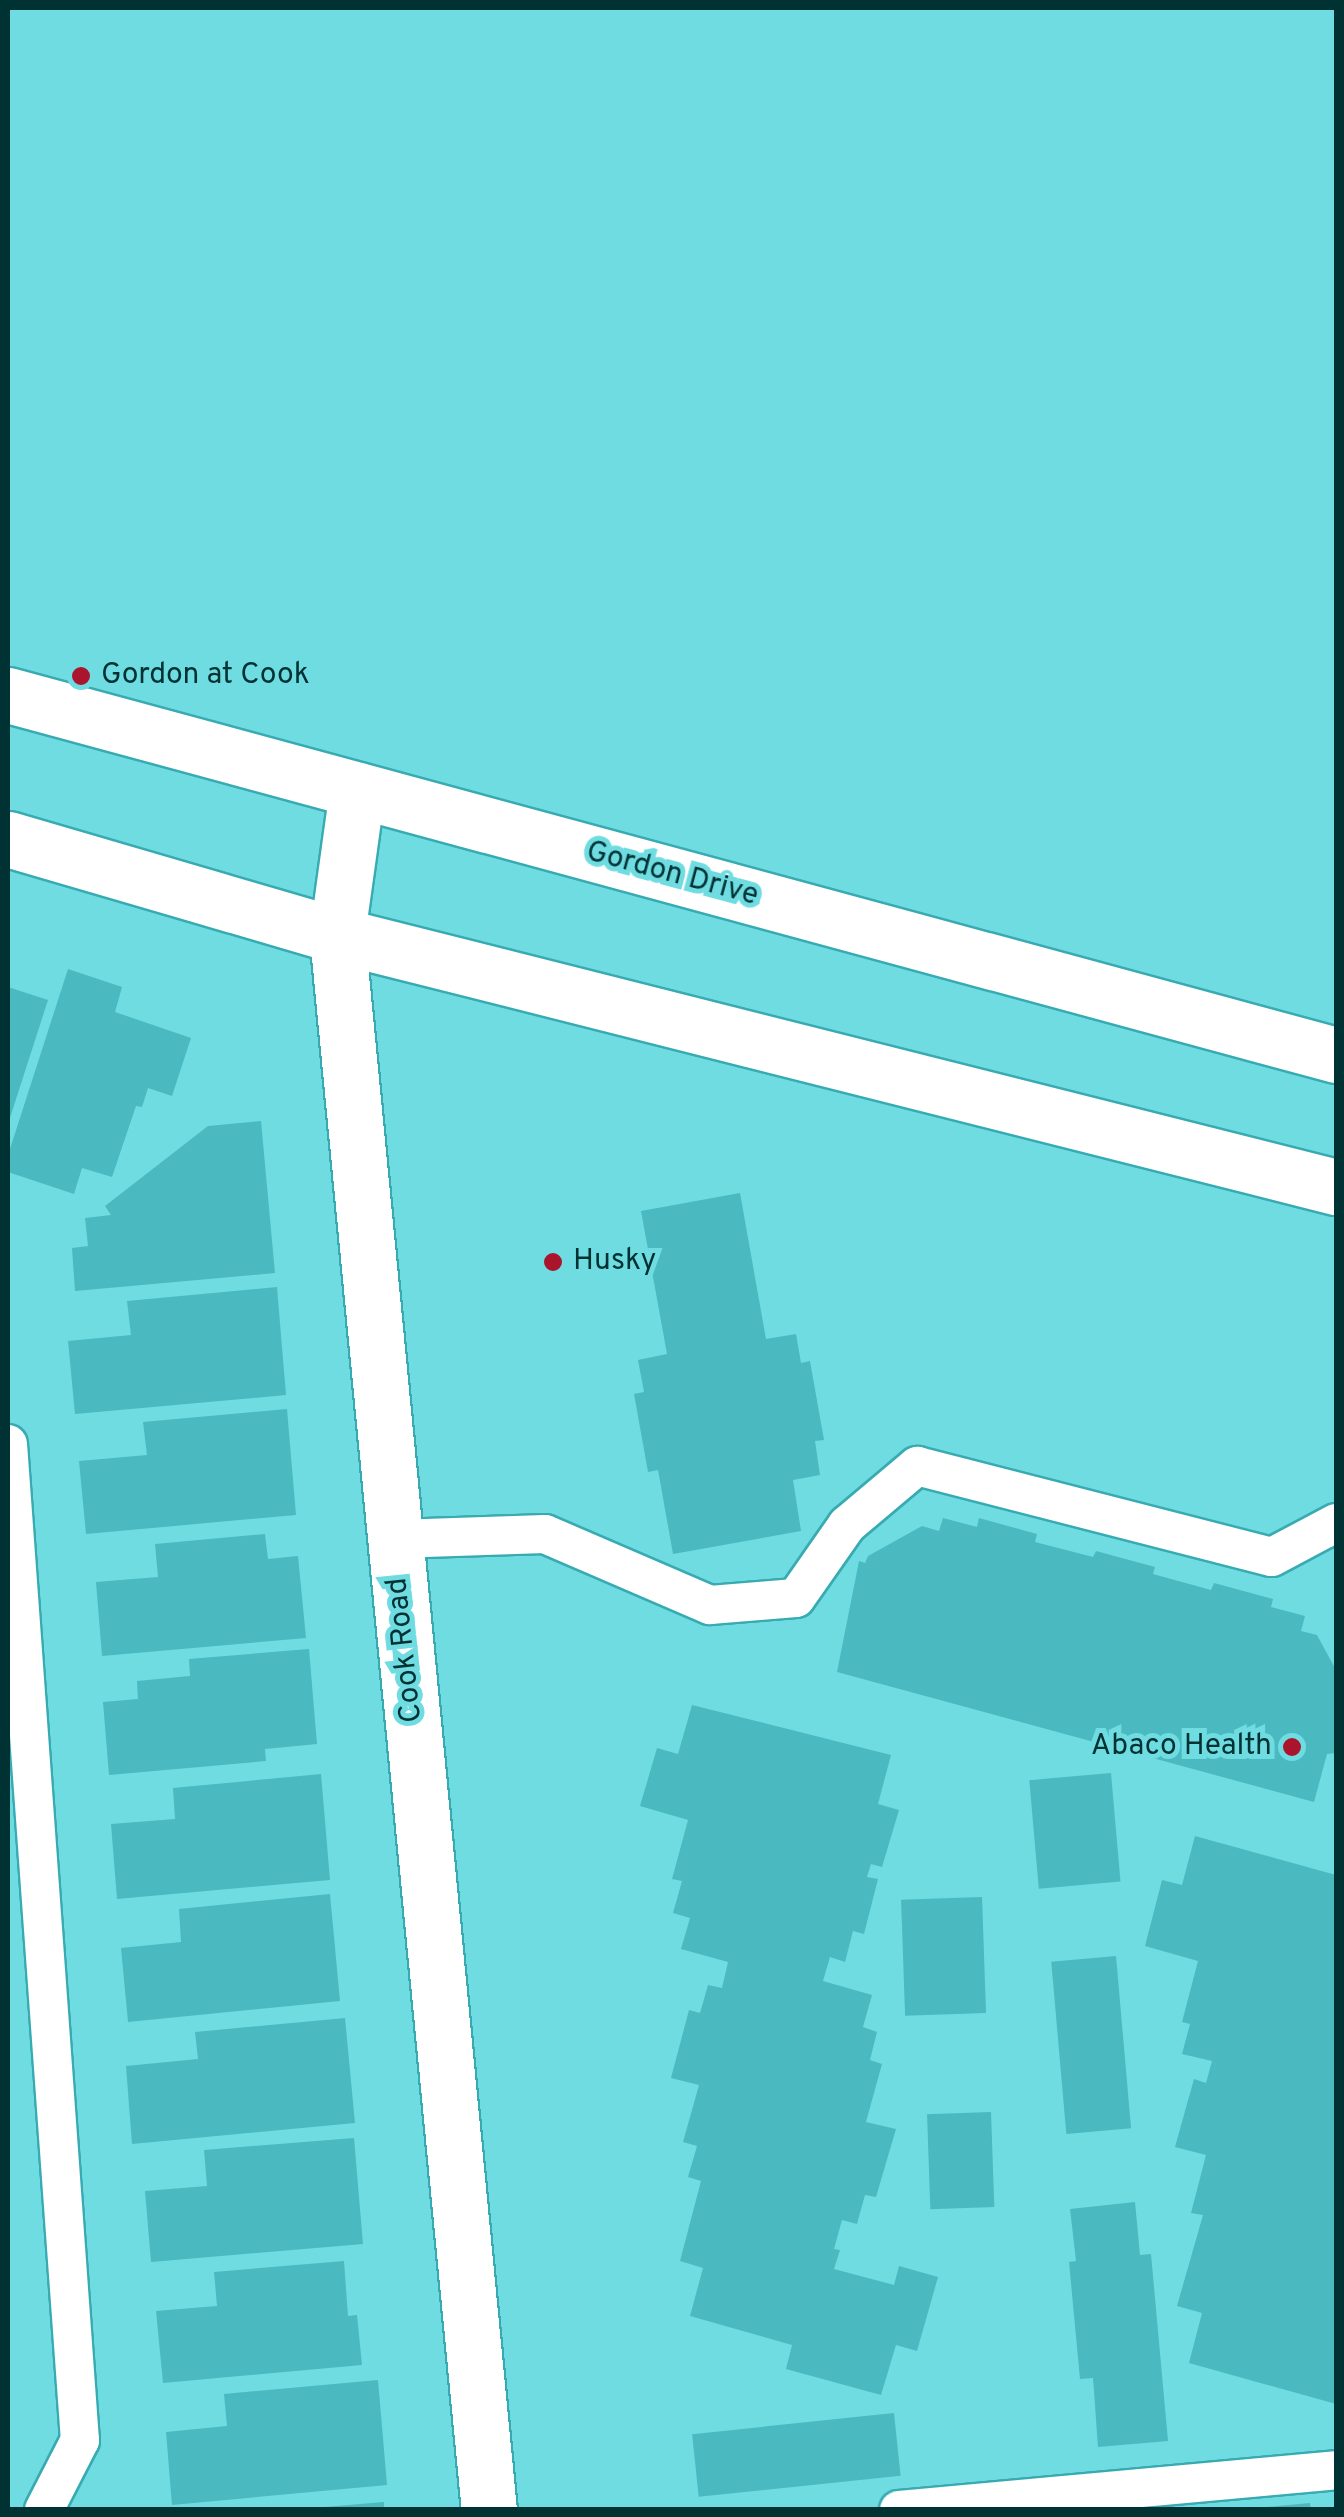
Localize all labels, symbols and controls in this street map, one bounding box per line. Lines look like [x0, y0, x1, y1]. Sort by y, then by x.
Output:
place label: Gordon at Cook [101, 658, 310, 694]
marker: Gordon at Cook [70, 665, 92, 687]
street label: Gordon Drive [582, 835, 762, 915]
place label: Husky [573, 1244, 656, 1280]
marker: Husky [542, 1251, 564, 1273]
street label: Cook Road [380, 1576, 432, 1724]
place label: Abaco Health [1091, 1729, 1272, 1765]
marker: Abaco Health [1281, 1736, 1303, 1758]

